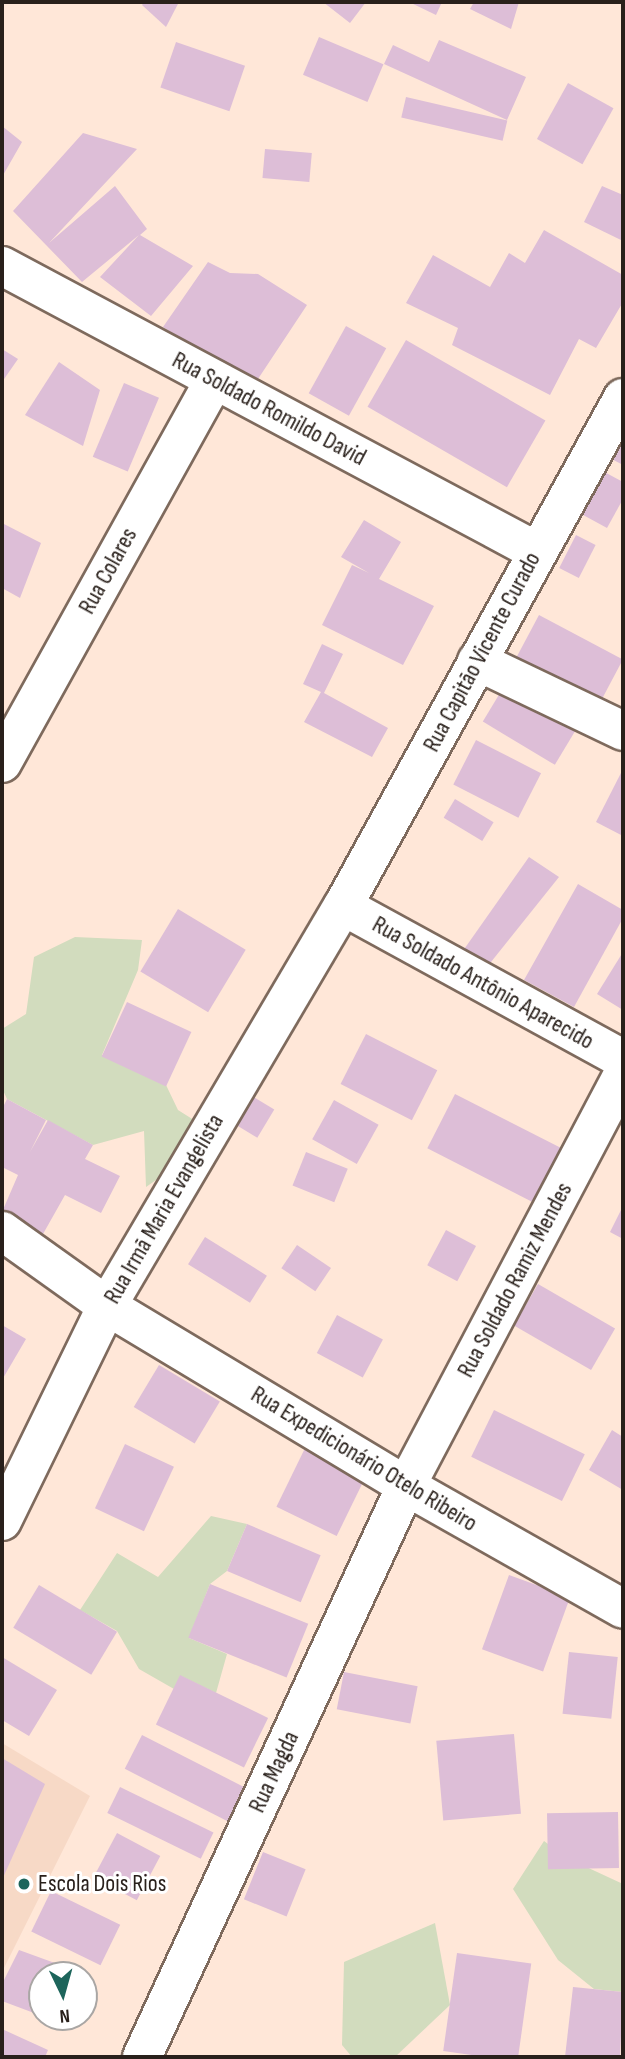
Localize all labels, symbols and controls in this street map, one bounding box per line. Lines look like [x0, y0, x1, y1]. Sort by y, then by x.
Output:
street label: Rua Soldado Romildo David [167, 346, 371, 472]
street label: Rua Colares [73, 523, 143, 619]
street label: Rua Capitão Vicente Curado [417, 547, 547, 757]
street label: Rua Soldado Antônio Aparecido [367, 910, 599, 1056]
street label: Rua Irmã Maria Evangelista [98, 1109, 230, 1309]
street label: Rua Soldado Ramiz Mendes [451, 1178, 579, 1382]
street label: Rua Expedicionário Otelo Ribeiro [246, 1380, 482, 1538]
street label: Rua Magda [243, 1727, 305, 1817]
place label: Escola Dois Rios [38, 1870, 166, 1898]
marker: Escola Dois Rios [16, 1876, 32, 1892]
north arrow [28, 1961, 98, 2031]
text: N [59, 2004, 71, 2027]

